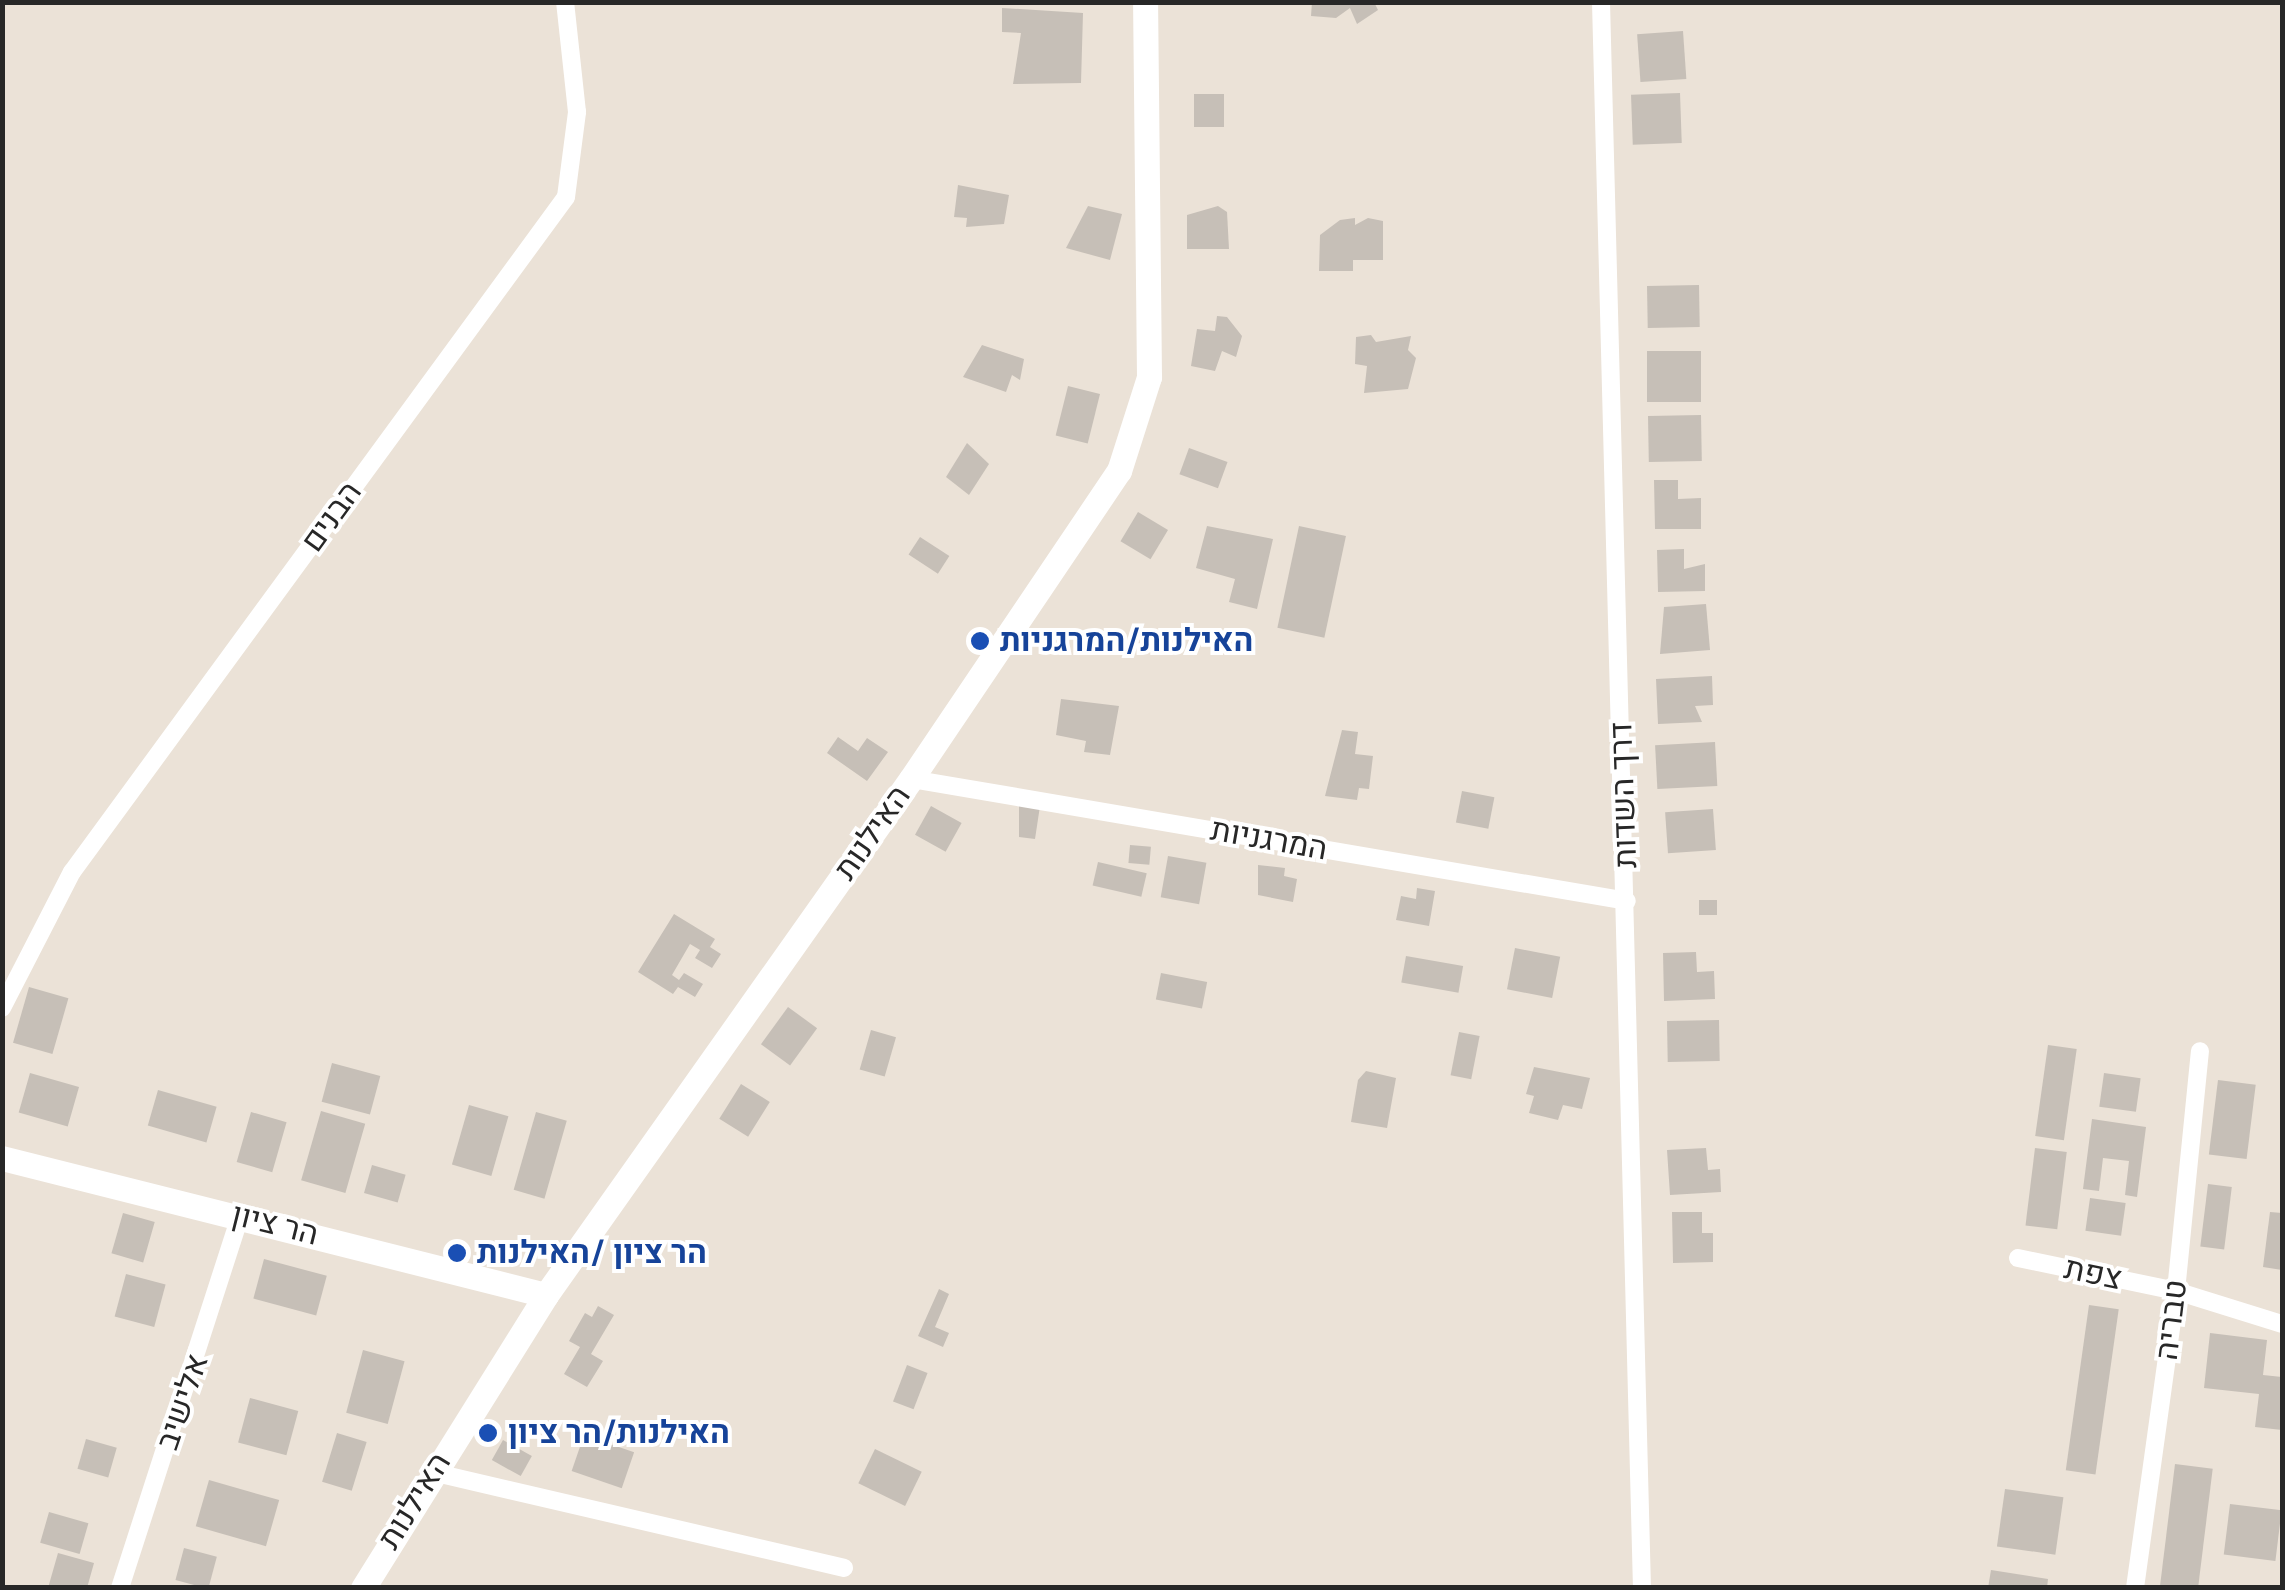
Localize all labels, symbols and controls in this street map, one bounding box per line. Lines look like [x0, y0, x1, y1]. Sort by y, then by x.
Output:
street label: הבנים [294, 474, 370, 560]
place label: האילנות/המרגניות [1000, 622, 1253, 660]
marker: האילנות/המרגניות [969, 630, 991, 652]
street label: דרך השדות [1602, 721, 1646, 869]
street label: האילנות [827, 778, 919, 888]
street label: המרגניות [1208, 811, 1330, 869]
street label: הר ציון [228, 1196, 322, 1254]
place label: הר ציון /האילנות [477, 1234, 707, 1272]
marker: הר ציון /האילנות [446, 1242, 468, 1264]
street label: צפת [2061, 1249, 2125, 1299]
street label: טבריה [2148, 1278, 2196, 1362]
street label: אלישיב [149, 1349, 217, 1455]
place label: האילנות/הר ציון [508, 1414, 730, 1452]
marker: האילנות/הר ציון [477, 1422, 499, 1444]
street label: האילנות [371, 1446, 459, 1556]

